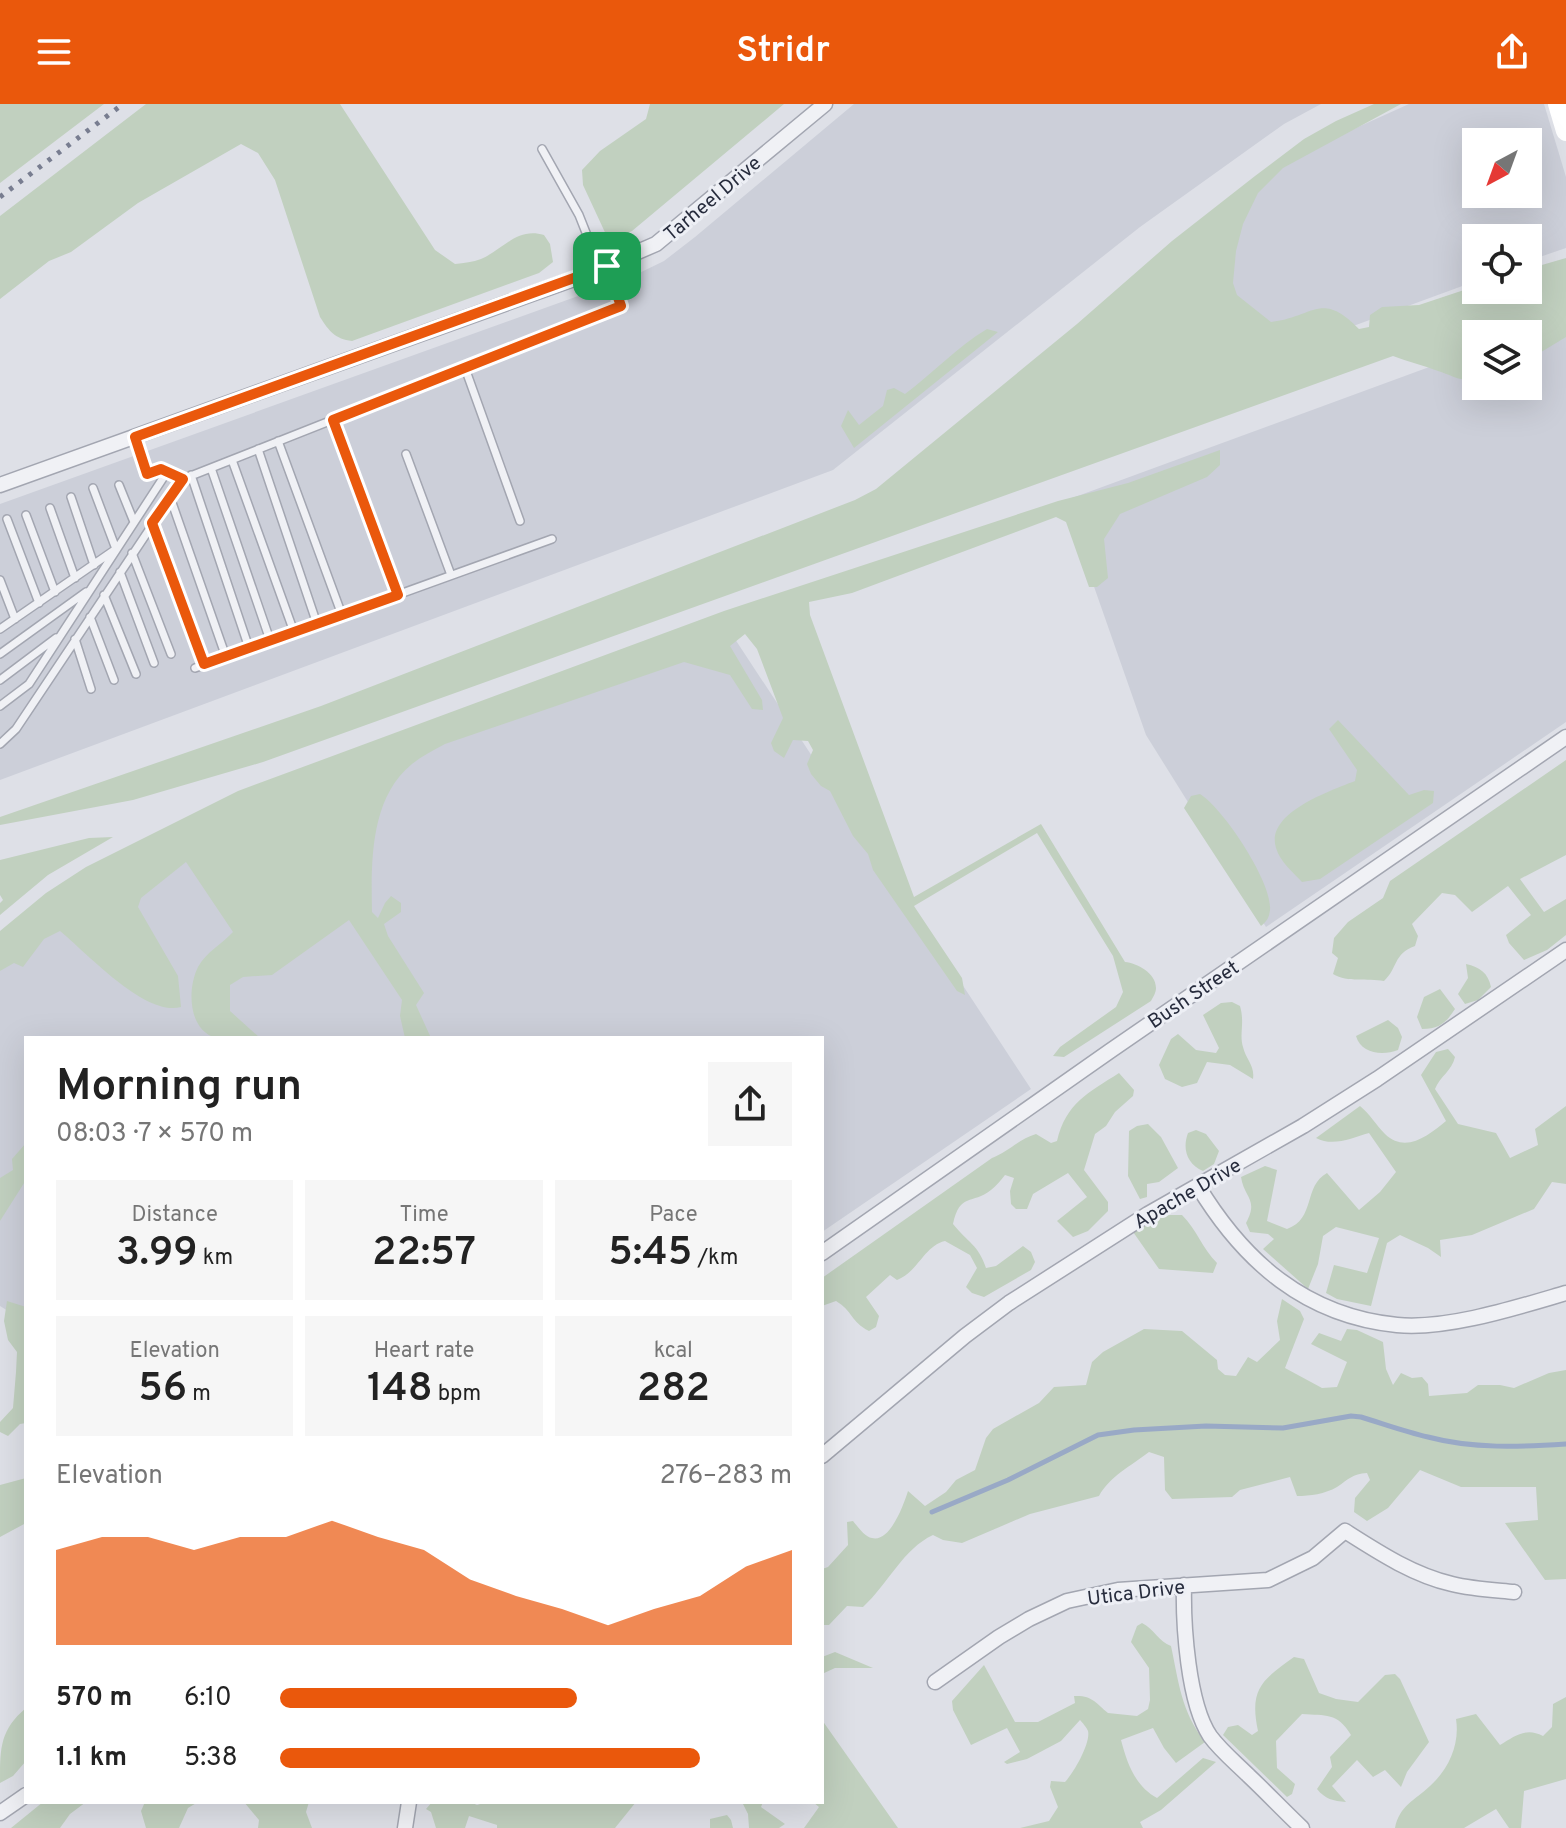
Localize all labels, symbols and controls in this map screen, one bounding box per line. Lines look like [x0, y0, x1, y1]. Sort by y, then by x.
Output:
text: Stridr [736, 29, 830, 75]
icon: menu [32, 30, 76, 74]
icon: share [1490, 30, 1534, 74]
north arrow [1462, 128, 1542, 208]
map controls [1462, 128, 1542, 400]
street label: Tarheel Drive [659, 151, 767, 248]
button: locate [1462, 224, 1542, 304]
pin [573, 232, 641, 300]
icon: arrive [585, 244, 629, 288]
button: layers [1462, 320, 1542, 400]
street label: Bush Street [1143, 956, 1245, 1036]
text: Morning run [56, 1060, 302, 1116]
button: share [708, 1062, 792, 1146]
text: 08:03 · 7 × 570 m [56, 1118, 253, 1151]
street label: Apache Drive [1129, 1153, 1247, 1236]
text: Distance [131, 1202, 218, 1229]
text: Time [399, 1202, 449, 1229]
text: Pace [649, 1202, 697, 1229]
text: 3.99 [116, 1229, 198, 1279]
text: 22:57 [372, 1229, 476, 1279]
text: 5:45 [608, 1229, 692, 1279]
text: km [198, 1245, 233, 1272]
text: /km [692, 1245, 738, 1272]
text: Elevation [129, 1338, 220, 1365]
text: Heart rate [374, 1338, 474, 1365]
text: kcal [654, 1338, 693, 1365]
text: 56 [138, 1365, 187, 1415]
text: 148 [367, 1365, 433, 1415]
text: 282 [637, 1365, 710, 1415]
text: m [187, 1381, 211, 1408]
text: bpm [433, 1381, 481, 1408]
text: Elevation [56, 1460, 163, 1493]
text: 276–283 m [660, 1460, 792, 1493]
street label: Utica Drive [1086, 1575, 1187, 1613]
text: 570 m [56, 1682, 132, 1715]
text: 6:10 [184, 1682, 232, 1715]
text: 1.1 km [56, 1742, 127, 1775]
text: 5:38 [184, 1742, 238, 1775]

